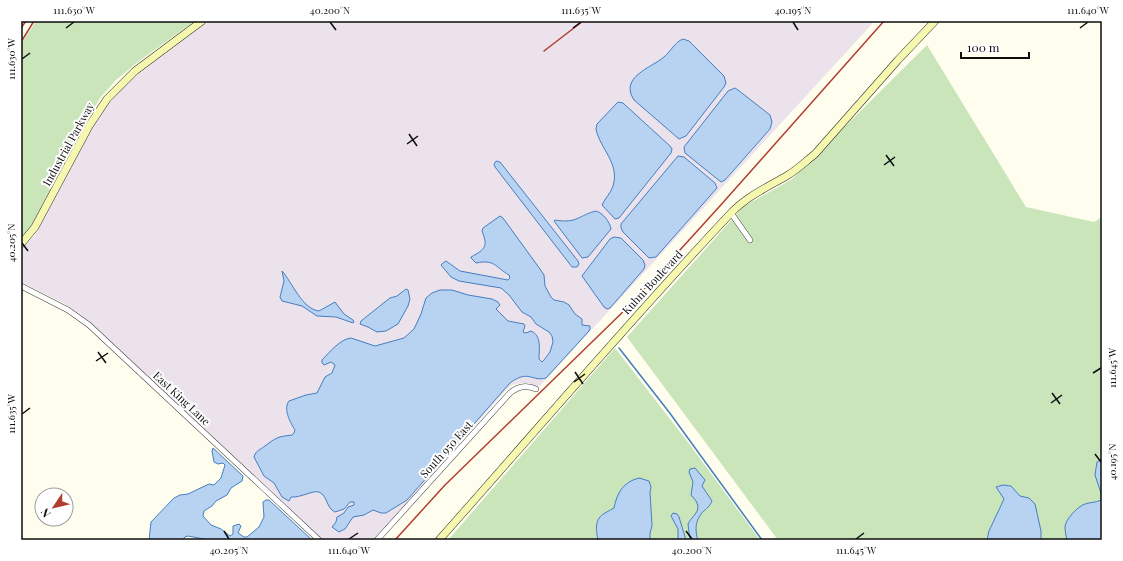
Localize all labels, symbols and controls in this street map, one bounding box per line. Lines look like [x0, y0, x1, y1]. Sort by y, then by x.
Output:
text: 111.630°W [53, 3, 96, 17]
text: 40.200°N [310, 3, 350, 17]
text: 111.635°W [561, 3, 602, 17]
text: 40.195°N [775, 3, 811, 17]
text: 111.640°W [1067, 3, 1110, 17]
scale bar [961, 34, 1029, 60]
text: 111.630°W [4, 37, 18, 80]
text: 100 m [967, 39, 1000, 55]
street label: Industrial Parkway [39, 99, 97, 188]
text: 40.205°N [4, 224, 18, 262]
street label: Kuhni Boulevard [618, 246, 686, 317]
text: 111.645°W [1105, 347, 1119, 388]
street label: East King Lane [150, 368, 214, 429]
text: 111.635°W [4, 393, 18, 434]
street label: South 950 East [416, 417, 476, 481]
text: 40.195°N [1105, 444, 1119, 480]
north arrow [34, 487, 74, 527]
text: N [37, 505, 54, 521]
text: 40.205°N [210, 543, 248, 557]
text: 111.640°W [328, 543, 371, 557]
text: 40.200°N [672, 543, 712, 557]
text: 111.645°W [836, 543, 877, 557]

